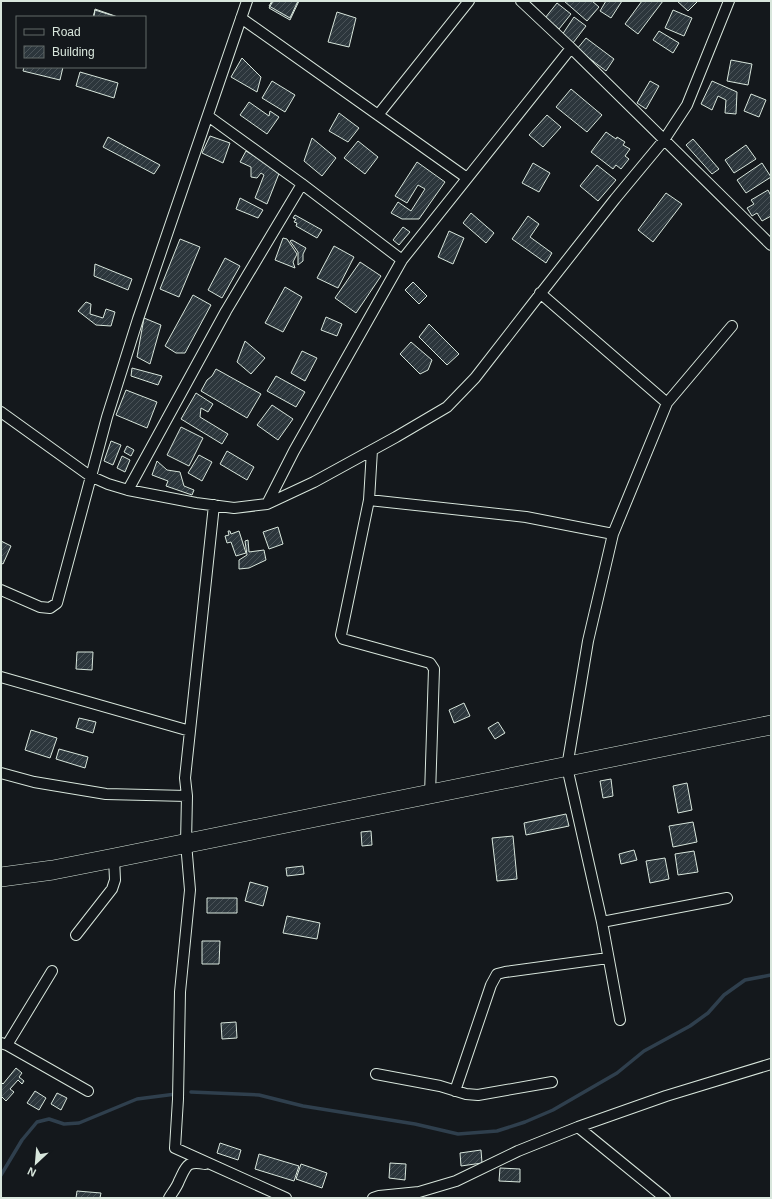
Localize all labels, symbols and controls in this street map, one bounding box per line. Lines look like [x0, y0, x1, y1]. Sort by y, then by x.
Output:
legend [16, 16, 146, 68]
text: Road [52, 25, 81, 39]
text: Building [52, 45, 95, 59]
north arrow [16, 1143, 56, 1183]
text: N [25, 1165, 38, 1179]

